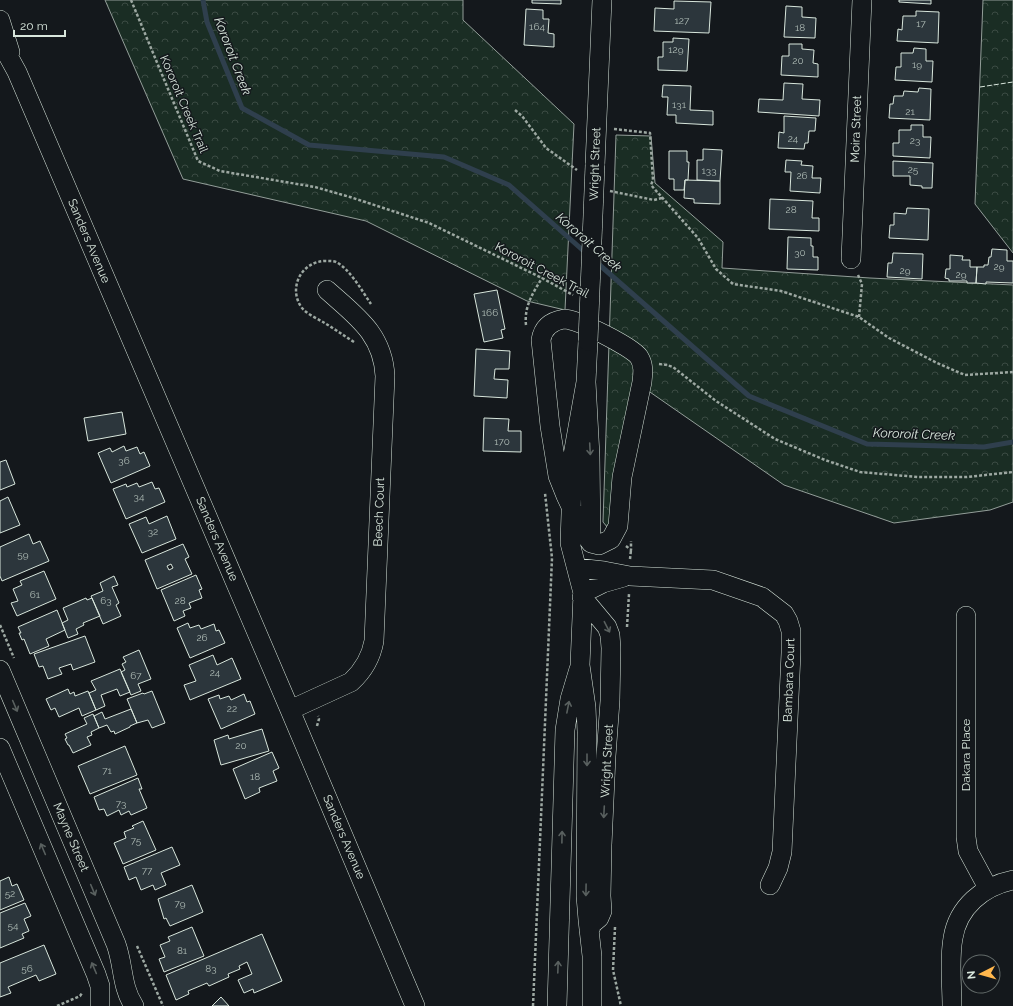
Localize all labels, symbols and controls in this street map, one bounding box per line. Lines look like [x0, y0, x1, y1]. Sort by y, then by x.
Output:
scale bar [14, 12, 65, 38]
water label: Kororoit Creek [211, 15, 255, 97]
house number: 127 [675, 15, 690, 26]
house number: 17 [916, 18, 926, 29]
text: 20 m [20, 19, 48, 33]
house number: 164 [529, 21, 545, 32]
house number: 18 [795, 22, 805, 33]
house number: 129 [668, 44, 684, 55]
street label: Kororoit Creek Trail [157, 53, 211, 156]
house number: 20 [792, 55, 804, 66]
house number: 19 [912, 59, 922, 70]
street label: Moira Street [848, 95, 864, 163]
house number: 131 [672, 99, 687, 110]
house number: 21 [905, 106, 915, 117]
street label: Wright Street [587, 127, 603, 201]
house number: 24 [788, 133, 799, 144]
house number: 23 [910, 135, 920, 146]
house number: 25 [908, 164, 919, 175]
house number: 133 [702, 165, 716, 176]
house number: 26 [796, 170, 808, 181]
street label: Sanders Avenue [65, 197, 113, 285]
house number: 28 [785, 204, 797, 215]
water label: Kororoit Creek [553, 209, 625, 275]
street label: Kororoit Creek Trail [492, 239, 592, 301]
house number: 30 [794, 247, 806, 258]
house number: 29 [993, 261, 1005, 272]
house number: 29 [899, 265, 911, 276]
house number: 29 [955, 269, 967, 280]
house number: 166 [482, 307, 498, 318]
water label: Kororoit Creek [873, 425, 955, 443]
house number: 170 [494, 436, 510, 447]
one-way arrow [586, 442, 593, 455]
house number: 36 [118, 455, 130, 466]
street label: Beech Court [371, 477, 387, 547]
house number: 34 [134, 491, 145, 502]
street label: Sanders Avenue [193, 495, 241, 583]
house number: 32 [148, 526, 158, 537]
house number: 59 [17, 549, 29, 560]
house number: 61 [30, 589, 41, 600]
house number: 63 [100, 595, 112, 606]
house number: 28 [174, 595, 186, 606]
one-way arrow [603, 621, 611, 633]
house number: 26 [196, 632, 208, 643]
street label: Bambara Court [781, 638, 797, 722]
house number: 24 [210, 667, 221, 678]
house number: 67 [130, 670, 142, 681]
one-way arrow [12, 699, 20, 711]
one-way arrow [564, 701, 572, 714]
house number: 22 [227, 703, 237, 714]
street label: Dakara Place [959, 719, 973, 791]
street label: Wright Street [598, 724, 616, 798]
house number: 20 [235, 740, 247, 751]
one-way arrow [583, 753, 591, 766]
house number: 71 [102, 765, 113, 776]
house number: 18 [250, 771, 260, 782]
street label: Sanders Avenue [320, 793, 368, 881]
house number: 73 [116, 798, 126, 809]
street label: Mayne Street [50, 800, 92, 874]
one-way arrow [600, 805, 608, 818]
one-way arrow [558, 831, 566, 844]
house number: 75 [131, 835, 142, 846]
one-way arrow [39, 843, 46, 855]
house number: 77 [142, 865, 153, 876]
one-way arrow [582, 883, 590, 896]
one-way arrow [90, 884, 98, 896]
house number: 52 [5, 888, 15, 899]
house number: 79 [174, 898, 186, 909]
house number: 54 [8, 920, 19, 931]
house number: 81 [177, 945, 188, 956]
north arrow [961, 954, 1001, 994]
one-way arrow [554, 961, 562, 974]
house number: 56 [21, 963, 33, 974]
one-way arrow [90, 963, 97, 975]
house number: 83 [205, 963, 217, 974]
text: N [965, 970, 978, 980]

